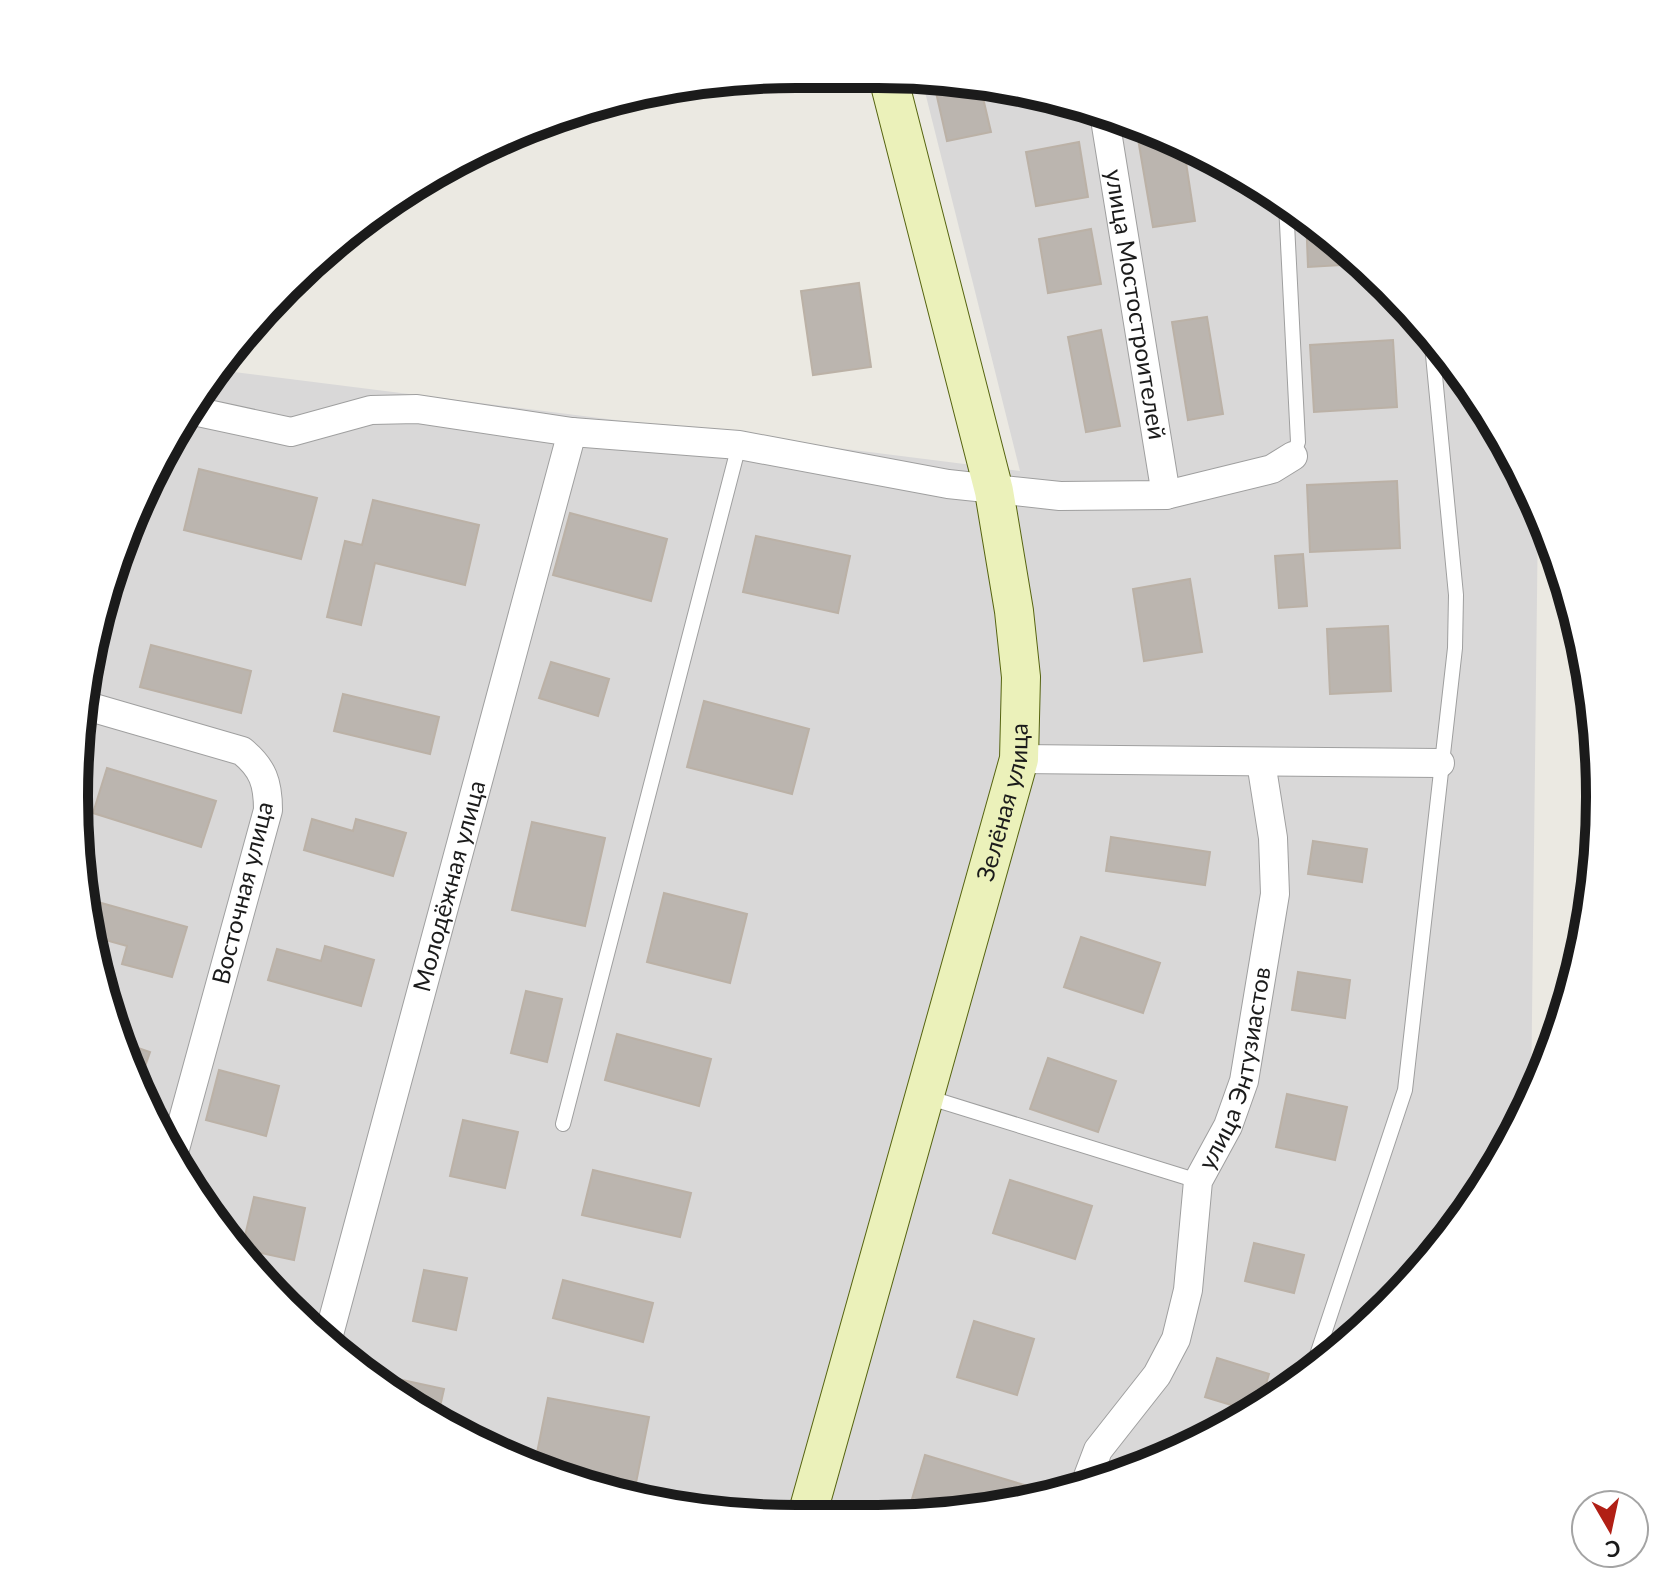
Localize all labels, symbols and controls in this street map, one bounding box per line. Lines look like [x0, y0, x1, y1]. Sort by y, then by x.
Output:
street label: улица Мостостроителей [1100, 167, 1173, 441]
street label: Зелёная улица [969, 723, 1033, 884]
street label: Молодёжная улица [406, 777, 491, 995]
street label: Восточная улица [205, 798, 278, 987]
street label: улица Энтузиастов [1191, 965, 1276, 1174]
north arrow [1570, 1489, 1650, 1569]
text: С [1603, 1535, 1623, 1564]

